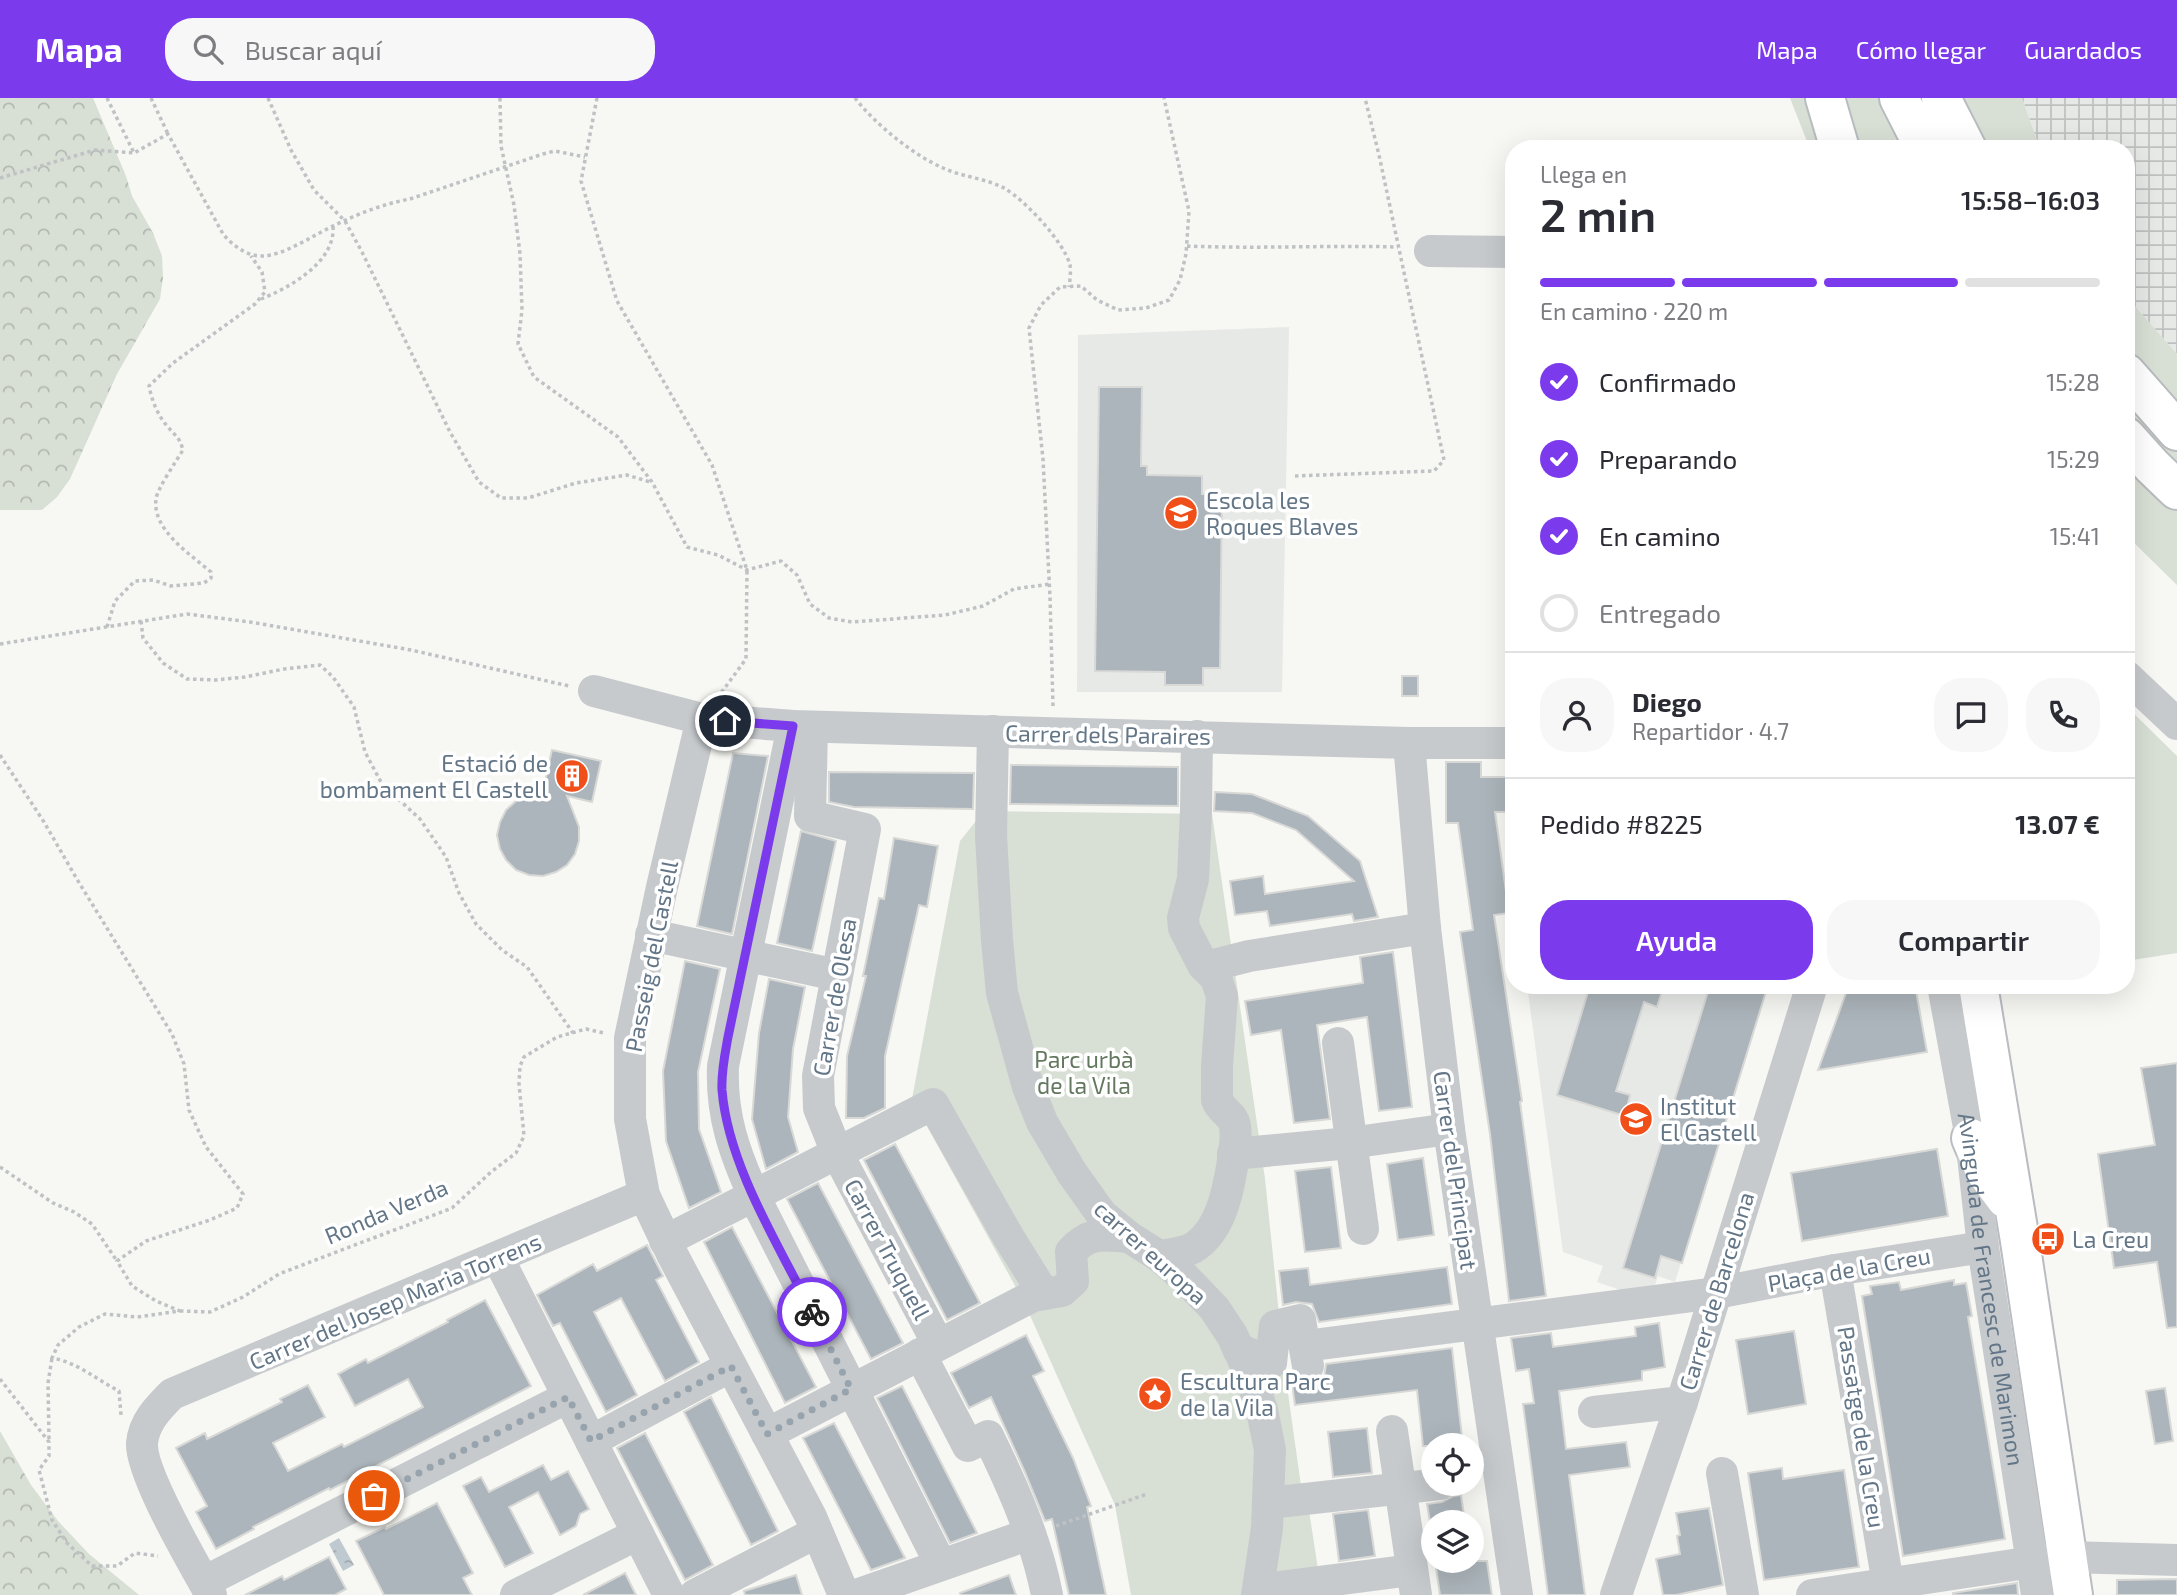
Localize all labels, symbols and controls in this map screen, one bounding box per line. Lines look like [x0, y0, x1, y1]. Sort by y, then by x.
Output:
search box [165, 18, 655, 81]
text: Mapa [35, 29, 123, 69]
icon: search [189, 30, 227, 68]
text: Buscar aquí [245, 34, 382, 65]
text: Mapa [1756, 35, 1818, 64]
text: Cómo llegar [1856, 35, 1986, 64]
text: Guardados [2024, 35, 2142, 64]
text: Llega en [1540, 160, 1627, 188]
text: 15:58–16:03 [1961, 184, 2100, 215]
text: 2 min [1540, 186, 1656, 241]
text: En camino · 220 m [1540, 297, 1728, 325]
icon: check [1540, 363, 1578, 401]
text: Confirmado [1599, 366, 1737, 397]
text: 15:28 [2046, 368, 2100, 396]
icon: check [1540, 440, 1578, 478]
text: Preparando [1599, 443, 1737, 474]
text: 15:29 [2047, 445, 2100, 473]
place label: Escola les Roques Blaves [1206, 486, 1358, 540]
school or university icon: Escola les Roques Blaves [1162, 494, 1200, 532]
icon: check [1540, 517, 1578, 555]
text: En camino [1599, 520, 1721, 551]
text: 15:41 [2050, 522, 2100, 550]
text: Entregado [1599, 597, 1721, 628]
button: person [1540, 678, 1614, 752]
button: chat [1934, 678, 2008, 752]
button: phone [2026, 678, 2100, 752]
text: Diego [1632, 686, 1702, 717]
pin [695, 691, 755, 751]
icon: home [706, 702, 744, 740]
text: Repartidor · 4.7 [1632, 717, 1789, 745]
street label: Carrer dels Paraires [1005, 718, 1211, 750]
place label: Estació de bombament El Castell [320, 749, 548, 803]
building icon: Estació de bombament El Castell [553, 757, 591, 795]
text: Pedido #8225 [1540, 808, 1703, 839]
text: 13.07 € [2015, 808, 2100, 839]
street label: Passeig del Castell [619, 858, 683, 1054]
button: Ayuda [1540, 900, 1813, 980]
button: Compartir [1827, 900, 2100, 980]
street label: Carrer de Olesa [806, 916, 862, 1078]
park label: Parc urbà de la Vila [1034, 1045, 1134, 1099]
street label: Carrer del Principat [1428, 1069, 1484, 1271]
place label: Institut El Castell [1660, 1092, 1757, 1146]
school or university icon: Institut El Castell [1617, 1100, 1655, 1138]
street label: Avinguda de Francesc de Marimon [1953, 1110, 2031, 1468]
street label: Ronda Verda [320, 1172, 452, 1250]
street label: Carrer Truquell [839, 1174, 937, 1324]
street label: Carrer de Barcelona [1673, 1188, 1759, 1394]
street label: carrer europa [1089, 1194, 1213, 1310]
bus stop icon: La Creu [2029, 1220, 2067, 1258]
place label: La Creu [2072, 1225, 2149, 1253]
street label: Carrer del Josep Maria Torrens [245, 1227, 545, 1375]
street label: Plaça de la Creu [1765, 1241, 1933, 1298]
courier [777, 1277, 847, 1347]
icon: bike [793, 1293, 831, 1331]
street label: Passatge de la Creu [1832, 1324, 1892, 1530]
place label: Escultura Parc de la Vila [1180, 1367, 1331, 1421]
place icon: Escultura Parc de la Vila [1136, 1375, 1174, 1413]
map controls [1421, 1433, 1484, 1573]
button: locate [1421, 1433, 1484, 1496]
pin [344, 1466, 404, 1526]
icon: bag [355, 1477, 393, 1515]
button: layers [1421, 1510, 1484, 1573]

